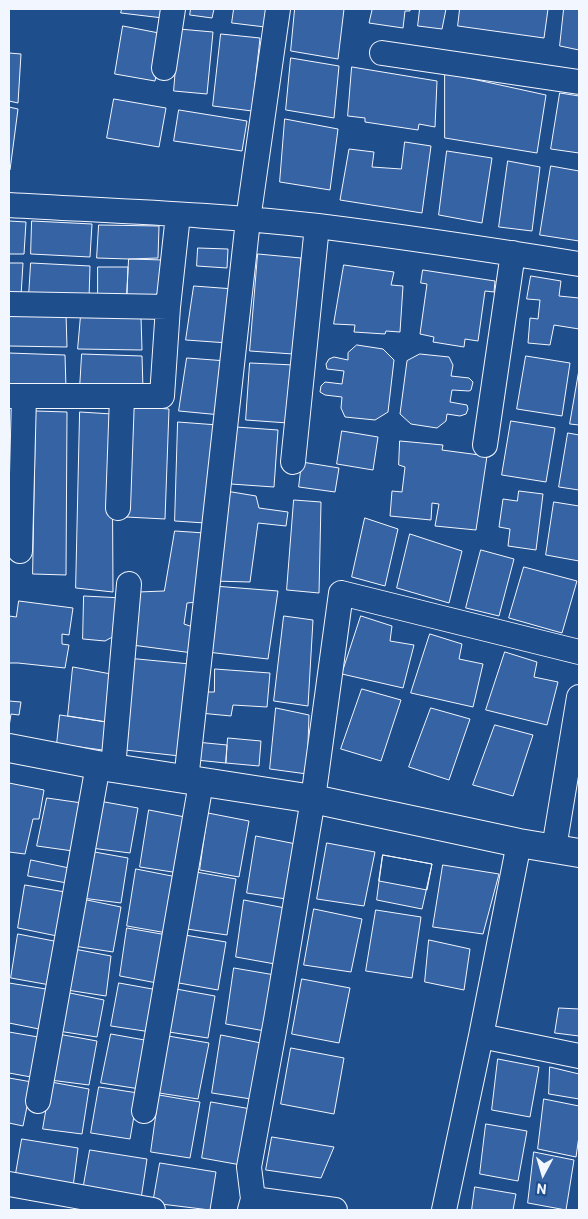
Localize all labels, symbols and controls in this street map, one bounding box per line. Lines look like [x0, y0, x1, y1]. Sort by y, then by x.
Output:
north arrow [518, 1149, 568, 1199]
text: N [536, 1180, 547, 1197]

